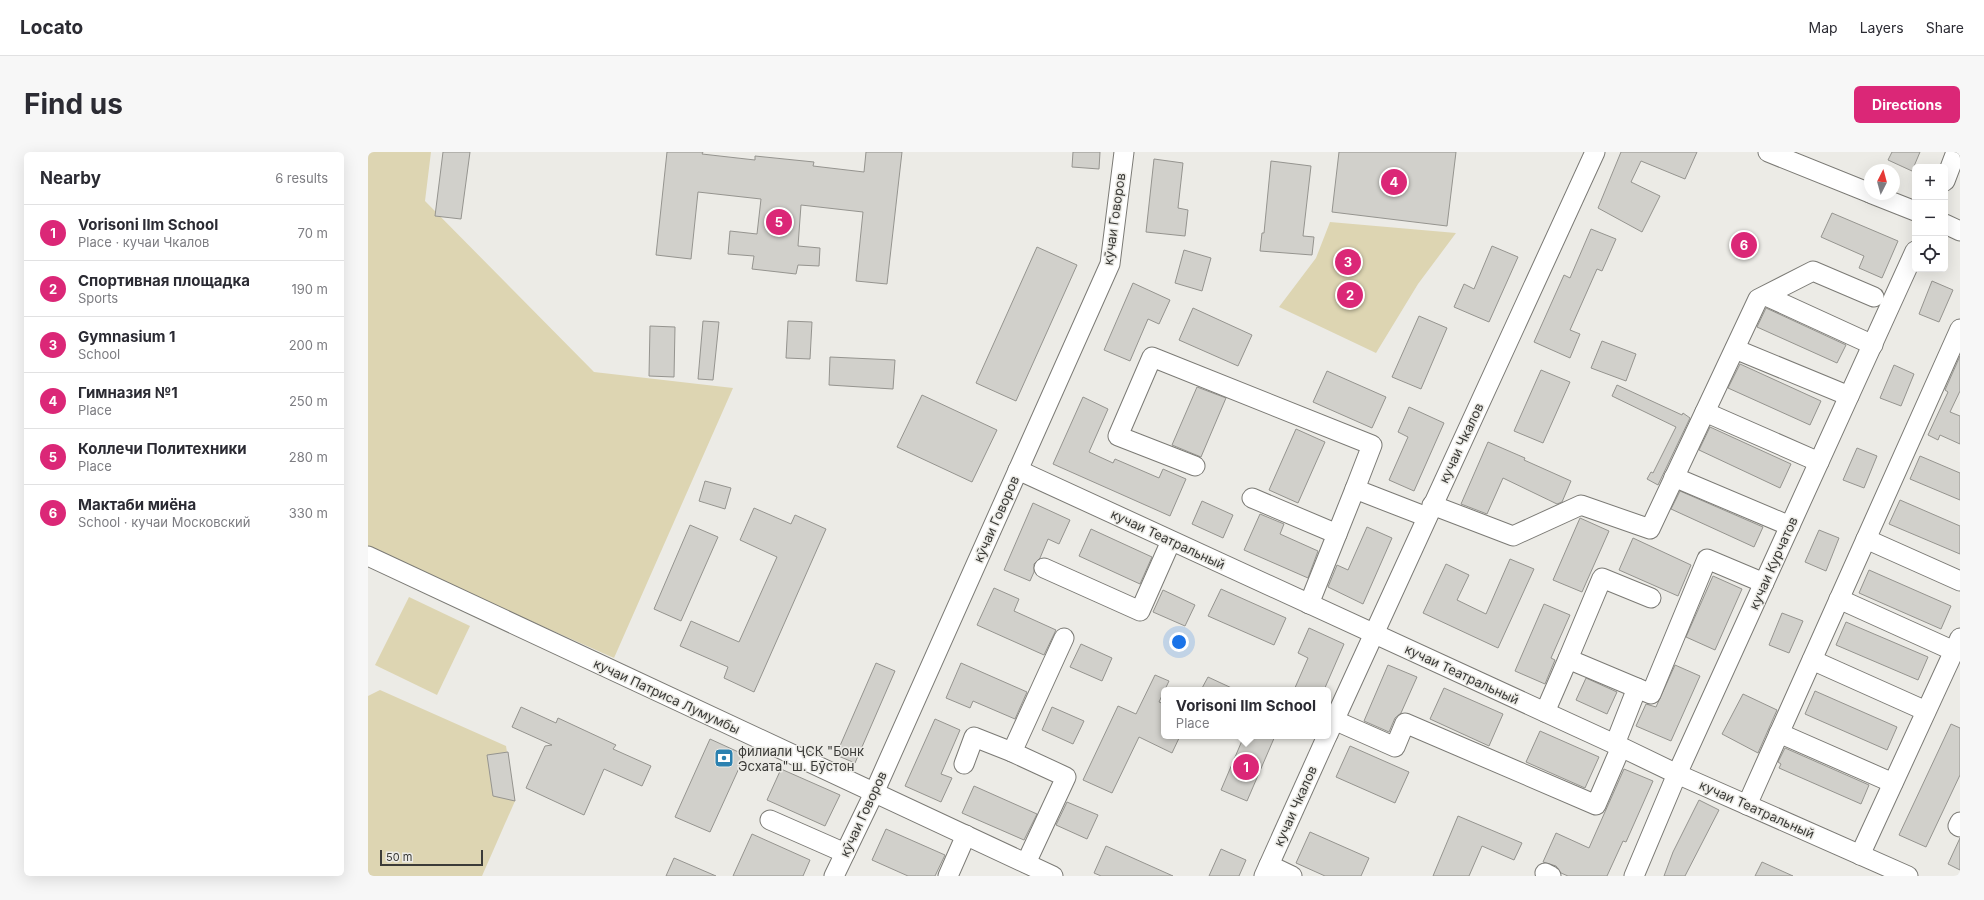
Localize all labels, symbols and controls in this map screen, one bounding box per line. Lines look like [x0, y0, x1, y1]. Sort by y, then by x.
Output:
text: Locato [20, 16, 83, 39]
text: Map [1809, 19, 1838, 36]
text: Layers [1860, 19, 1904, 36]
text: Share [1926, 19, 1964, 36]
button: Directions [1854, 86, 1960, 123]
text: Find us [24, 87, 123, 121]
north arrow [1864, 164, 1900, 200]
map controls [1912, 164, 1948, 272]
button: + [1912, 164, 1948, 200]
pin: 4 [1381, 167, 1407, 197]
text: Nearby [40, 168, 101, 188]
text: 6 results [275, 170, 328, 186]
street label: кӯчаи Говоров [1100, 172, 1128, 266]
button: − [1912, 200, 1948, 236]
pin: 5 [766, 207, 792, 237]
text: Vorisoni Ilm School [78, 215, 218, 234]
text: 1 [50, 225, 56, 241]
text: 70 m [298, 225, 328, 241]
pin: 6 [1731, 230, 1757, 260]
text: Place · кучаи Чкалов [78, 234, 209, 250]
button: locate [1912, 236, 1948, 272]
pin: 3 [1335, 247, 1361, 277]
text: Спортивная площадка [78, 271, 250, 290]
pin: 2 [1337, 280, 1363, 310]
text: 2 [49, 281, 57, 297]
text: 190 m [291, 281, 328, 297]
text: Sports [78, 290, 118, 306]
text: Gymnasium 1 [78, 327, 176, 346]
text: 3 [49, 337, 57, 353]
text: 200 m [289, 337, 328, 353]
text: School [78, 346, 120, 362]
text: Гимназия №1 [78, 383, 178, 402]
text: 4 [49, 393, 57, 409]
text: 250 m [289, 393, 328, 409]
street label: кучаи Чкалов [1435, 400, 1487, 486]
text: Place [78, 402, 112, 418]
text: Коллечи Политехники [78, 439, 247, 458]
text: 5 [49, 449, 57, 465]
text: 280 m [289, 449, 328, 465]
text: Place [78, 458, 112, 474]
street label: кӯчаи Говоров [970, 473, 1022, 565]
text: Мактаби миёна [78, 495, 196, 514]
text: 6 [49, 505, 57, 521]
text: 330 m [289, 505, 328, 521]
street label: кучаи Театральный [1108, 506, 1228, 572]
text: School · кучаи Московский [78, 514, 250, 530]
street label: кучаи Курчатов [1745, 514, 1801, 612]
your location [1169, 632, 1189, 652]
street label: кучаи Театральный [1402, 641, 1522, 707]
street label: кучаи Патриса Лумумбы [591, 655, 743, 737]
popup [1161, 687, 1331, 739]
text: Vorisoni Ilm School [1176, 696, 1316, 715]
text: Place [1176, 715, 1210, 731]
place label: филиали ҶСК "Бонк Эсхата" ш. Бӯстон [738, 743, 864, 774]
bank icon: филиали ҶСК "Бонк Эсхата" ш. Бӯстон [713, 747, 735, 769]
pin: 1 [1233, 752, 1259, 782]
street label: кучаи Чкалов [1270, 763, 1320, 849]
street label: кӯчаи Говоров [836, 768, 890, 860]
street label: кучаи Театральный [1697, 776, 1817, 842]
scale bar [380, 848, 483, 867]
text: 50 m [386, 850, 412, 864]

